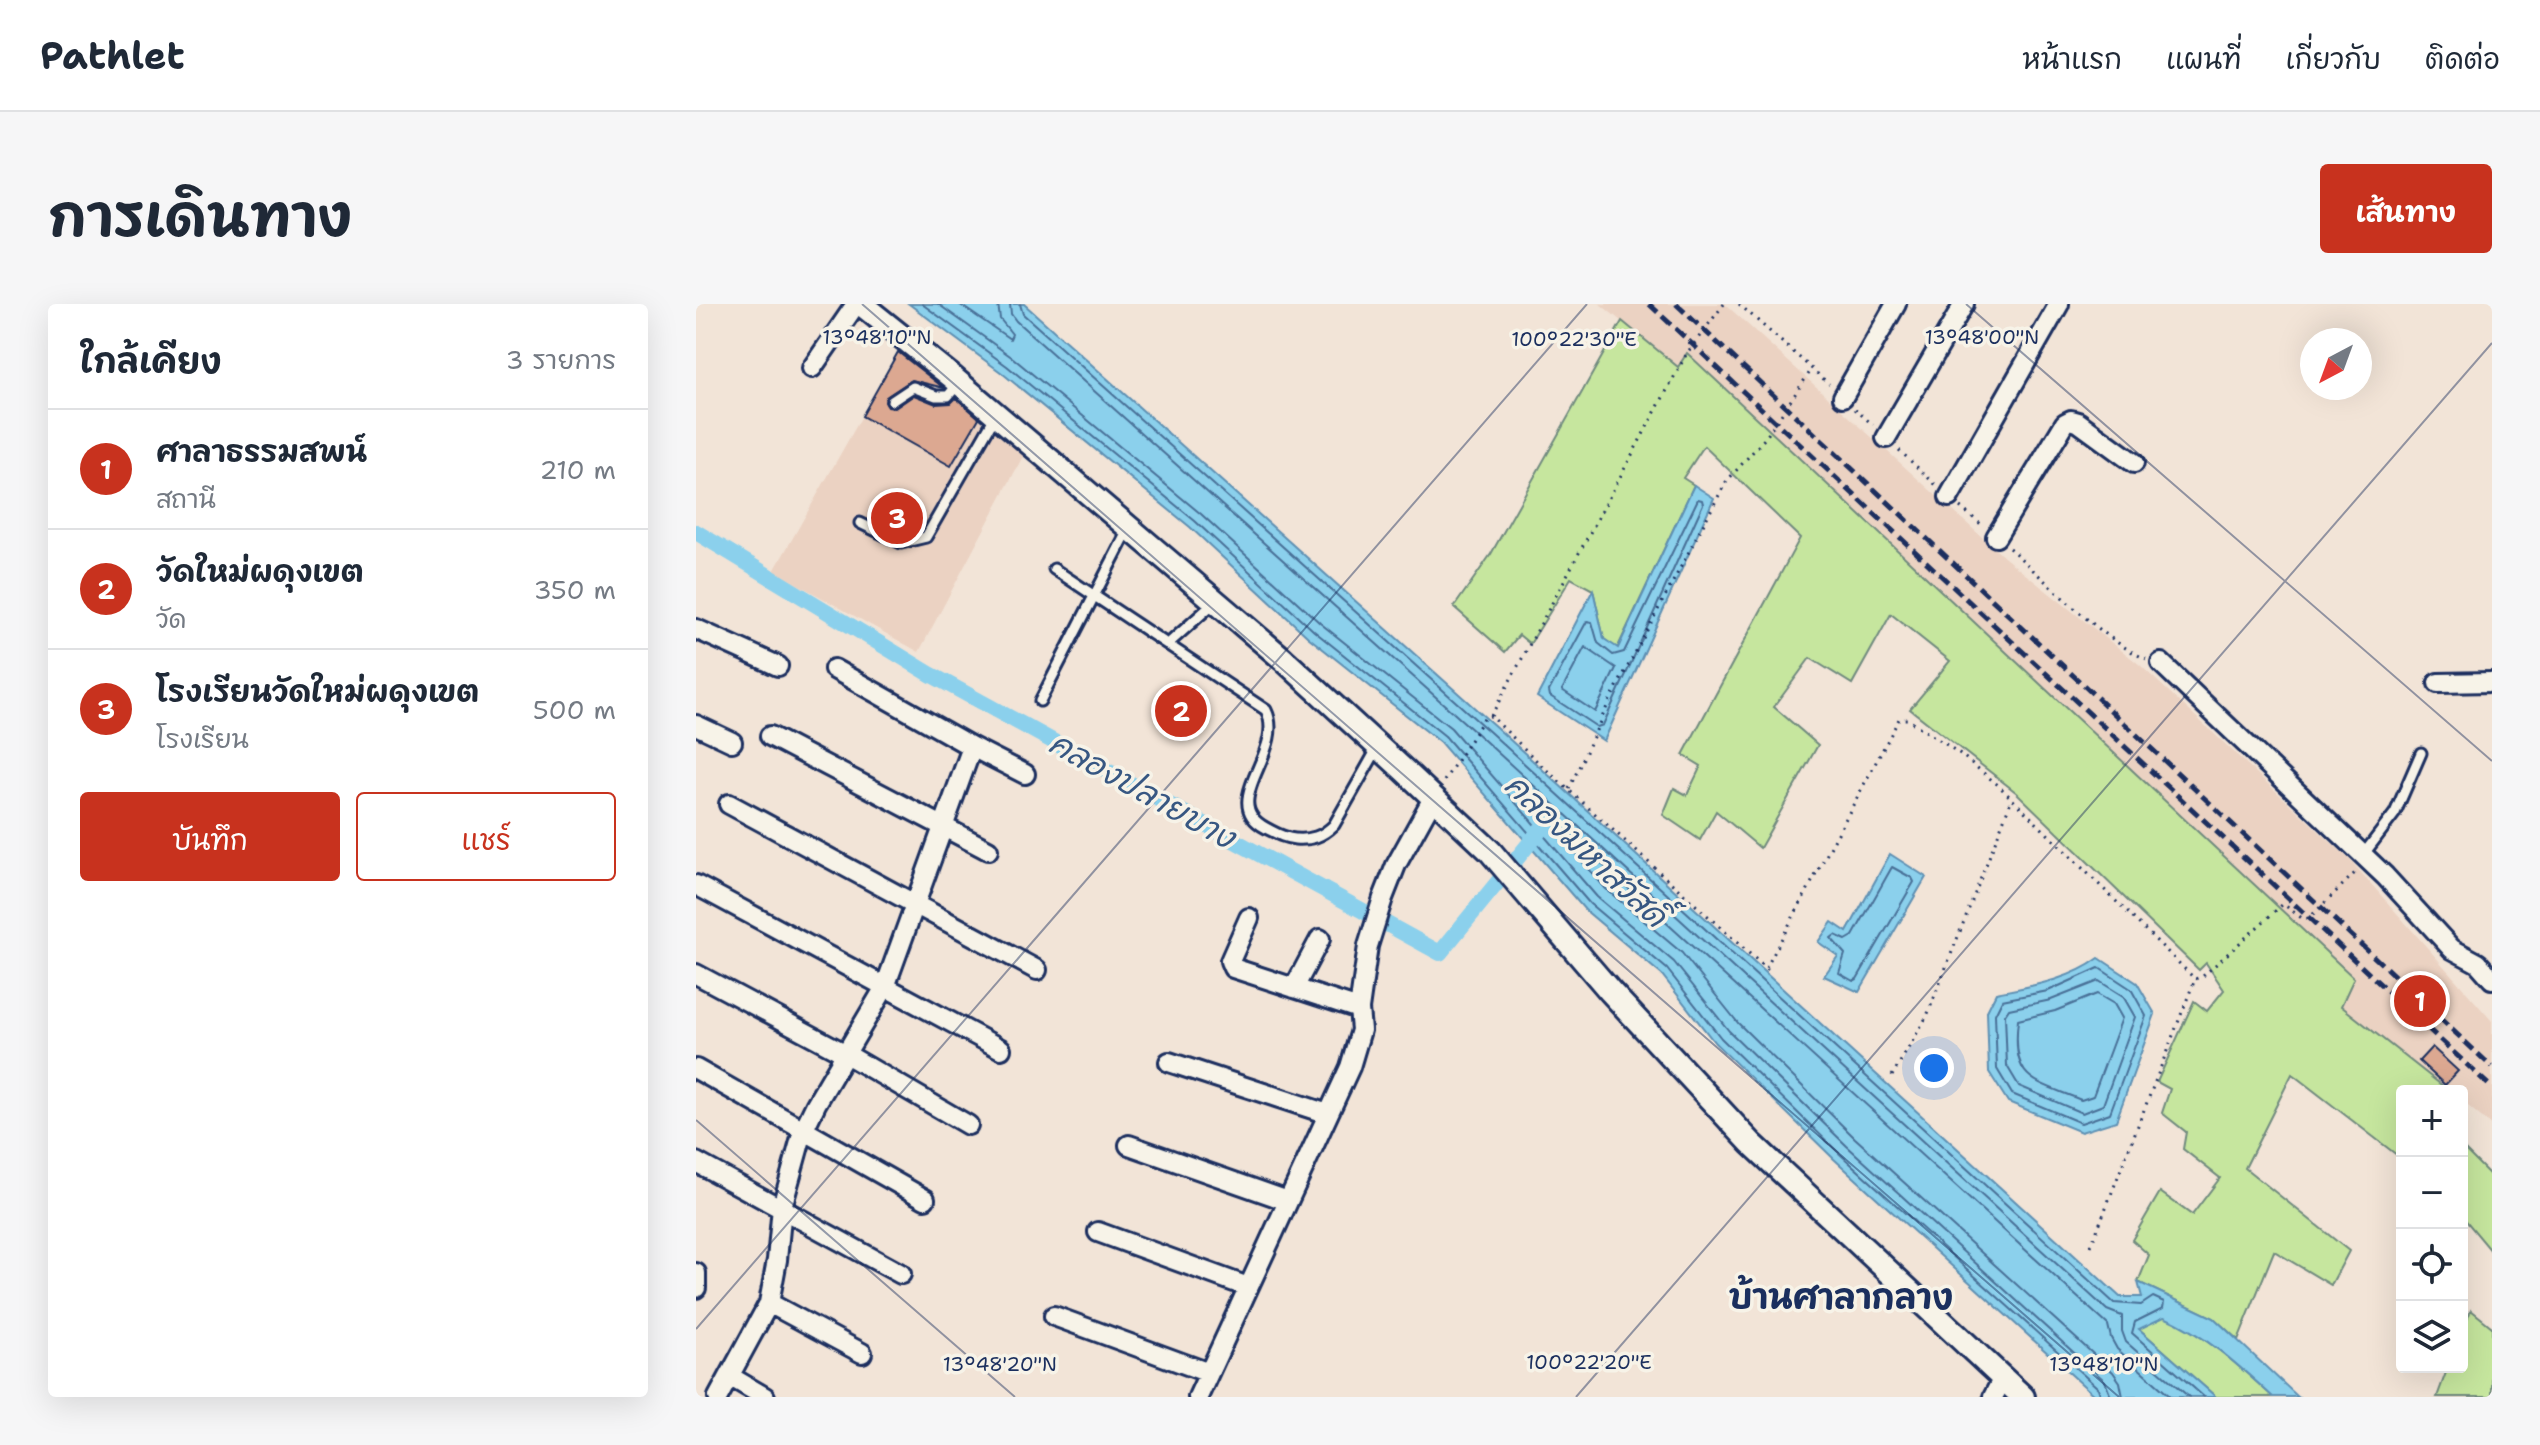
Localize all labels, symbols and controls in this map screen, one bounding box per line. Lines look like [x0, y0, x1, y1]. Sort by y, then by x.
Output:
text: Pathlet [40, 30, 185, 81]
text: หน้าแรก [2022, 40, 2122, 78]
text: แผนที่ [2166, 40, 2242, 78]
text: เกี่ยวกับ [2286, 40, 2381, 78]
text: ติดต่อ [2425, 40, 2500, 78]
button: เส้นทาง [2320, 164, 2492, 253]
text: การเดินทาง [48, 179, 352, 254]
text: 13°48'10"N [822, 324, 932, 350]
text: 13°48'00"N [1925, 324, 2039, 350]
text: 100°22'30"E [1511, 326, 1637, 352]
north arrow [2300, 328, 2372, 400]
text: ใกล้เคียง [80, 338, 222, 384]
text: 3 รายการ [506, 342, 616, 377]
text: ศาลาธรรมสพน์ [156, 431, 367, 472]
text: 1 [100, 452, 112, 487]
text: 210 m [539, 452, 616, 487]
text: สถานี [156, 481, 216, 516]
pin: 3 [871, 488, 923, 548]
text: วัดใหม่ผดุงเขต [156, 551, 364, 592]
text: 2 [97, 572, 115, 607]
text: 350 m [533, 572, 616, 607]
text: วัด [156, 601, 186, 636]
text: โรงเรียนวัดใหม่ผดุงเขต [156, 671, 479, 712]
pin: 2 [1155, 681, 1207, 741]
text: 3 [97, 692, 115, 727]
text: 500 m [533, 692, 616, 727]
text: โรงเรียน [156, 721, 249, 756]
water label: คลองปลายบาง [1042, 721, 1245, 860]
water label: คลองมหาสวัสดิ์ [1496, 758, 1688, 942]
button: บันทึก [80, 792, 340, 881]
button: แชร์ [356, 792, 616, 881]
pin: 1 [2394, 971, 2446, 1031]
your location [1914, 1048, 1954, 1088]
map controls [2396, 1085, 2468, 1373]
button: + [2396, 1085, 2468, 1157]
button: − [2396, 1157, 2468, 1229]
button: locate [2396, 1229, 2468, 1301]
district label: บ้านศาลากลาง [1729, 1274, 1953, 1320]
button: layers [2396, 1301, 2468, 1373]
text: 100°22'20"E [1526, 1349, 1652, 1375]
text: 13°48'20"N [943, 1351, 1057, 1377]
text: 13°48'10"N [2049, 1351, 2159, 1377]

